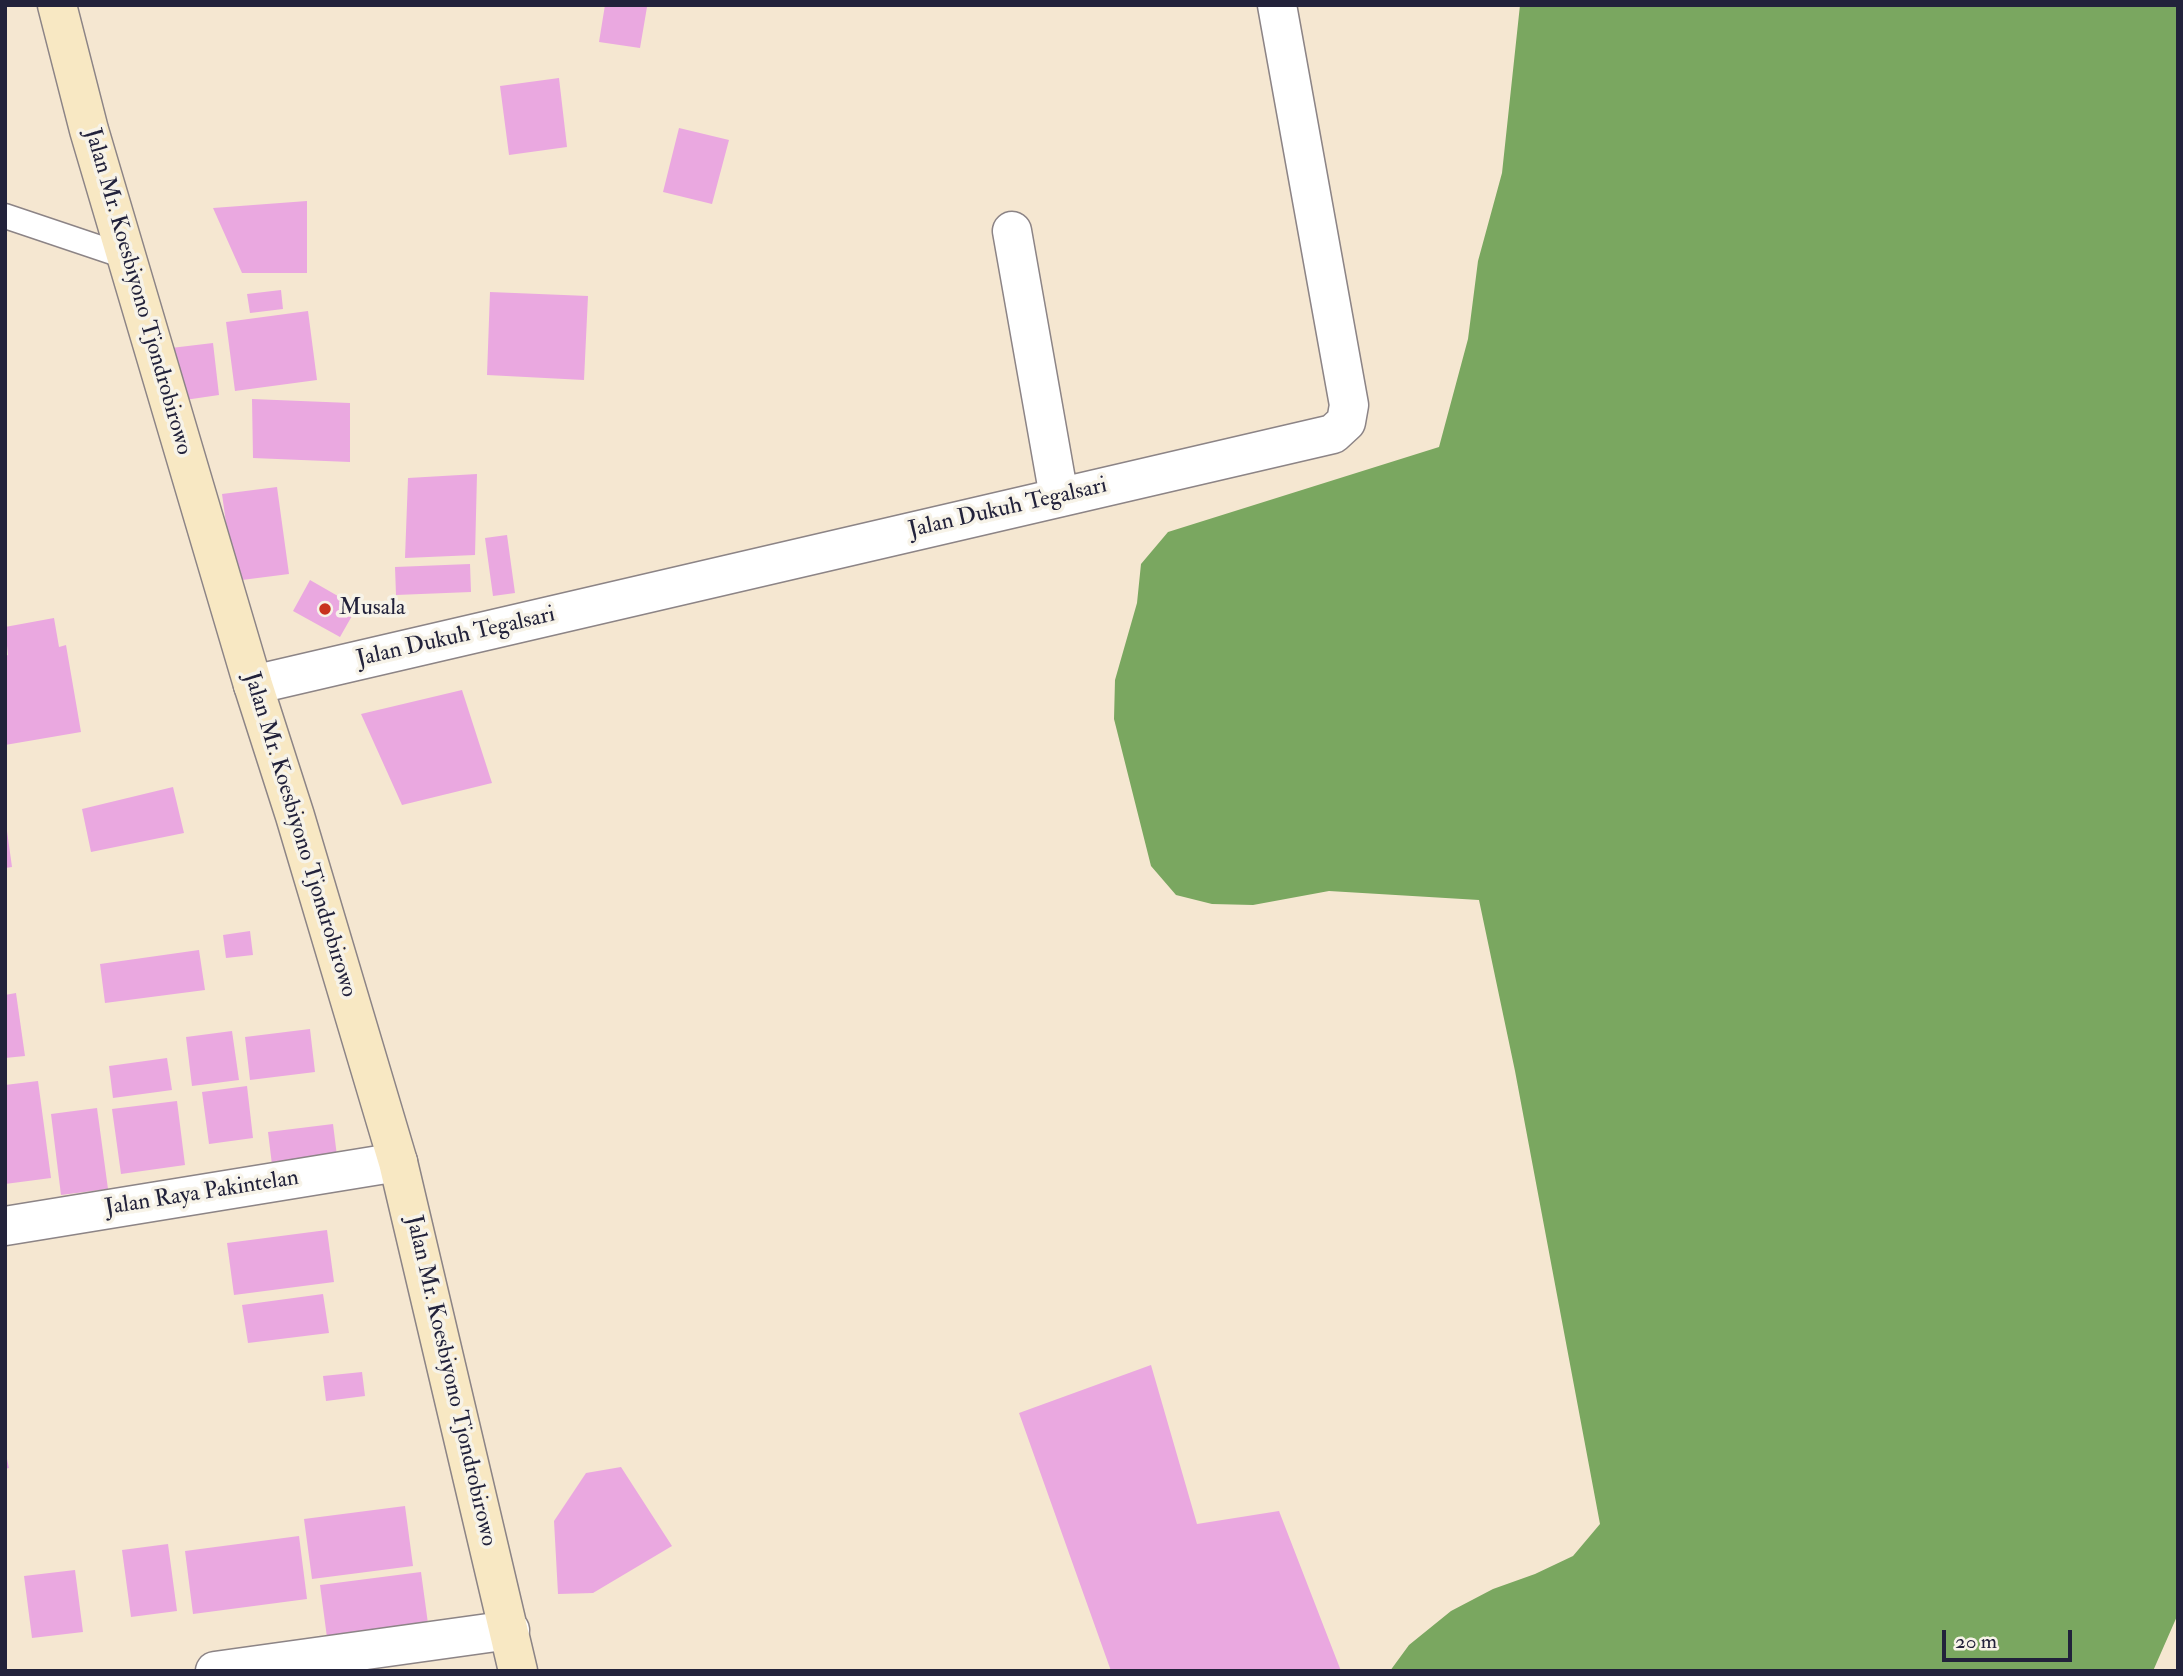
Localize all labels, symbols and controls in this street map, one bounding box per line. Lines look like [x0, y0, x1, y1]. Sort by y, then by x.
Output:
street label: Jalan Mr. Koesbiyono Tjondrobirowo [77, 126, 197, 458]
street label: Jalan Dukuh Tegalsari [906, 473, 1110, 545]
place label: Musala [339, 595, 405, 623]
marker: Musala [317, 601, 333, 617]
street label: Jalan Dukuh Tegalsari [354, 602, 558, 674]
street label: Jalan Mr. Koesbiyono Tjondrobirowo [236, 669, 362, 1001]
street label: Jalan Raya Pakintelan [103, 1165, 301, 1223]
street label: Jalan Mr. Koesbiyono Tjondrobirowo [399, 1213, 501, 1549]
scale bar [1945, 1616, 2074, 1660]
text: 20 m [1955, 1628, 1997, 1655]

